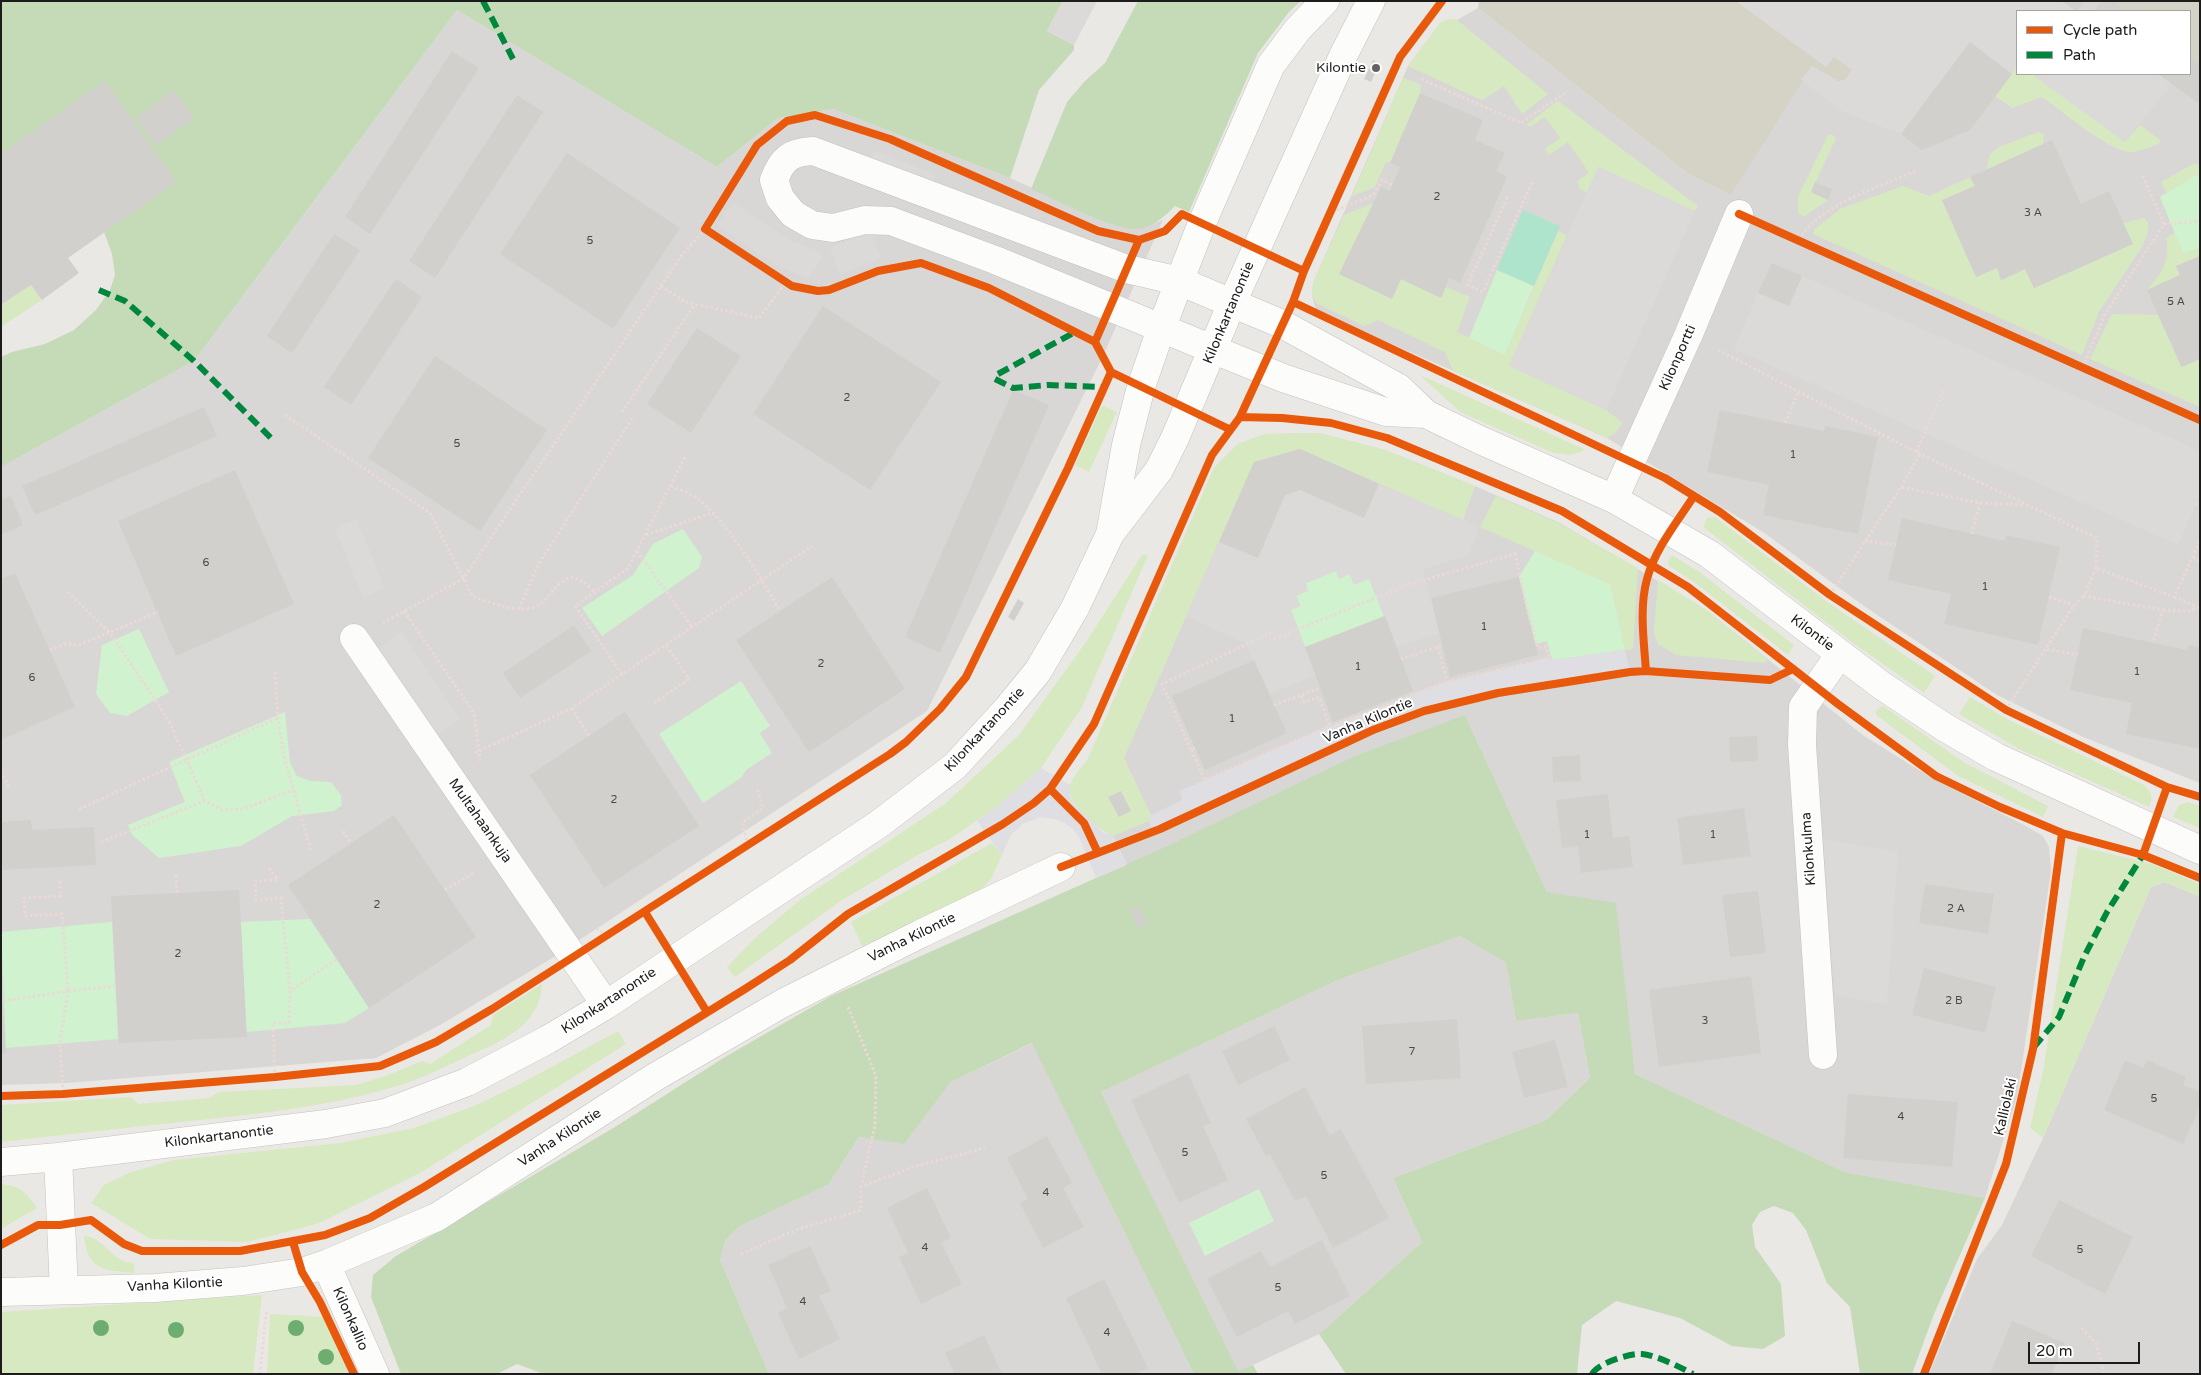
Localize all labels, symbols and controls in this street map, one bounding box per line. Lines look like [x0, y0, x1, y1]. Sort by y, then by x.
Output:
legend [2016, 10, 2191, 75]
text: Cycle path [2063, 21, 2137, 39]
text: Path [2063, 46, 2096, 64]
place label: Kilontie [1316, 60, 1366, 76]
marker: Kilontie [1370, 62, 1382, 74]
house number: 2 [1434, 190, 1440, 204]
house number: 3 A [2024, 206, 2042, 220]
house number: 5 [587, 234, 593, 248]
street label: Kilonkartanontie [1200, 259, 1258, 367]
house number: 5 A [2167, 295, 2185, 309]
street label: Kilonportti [1656, 322, 1700, 394]
house number: 2 [844, 391, 850, 405]
house number: 5 [454, 437, 460, 451]
house number: 1 [1790, 448, 1796, 462]
house number: 6 [203, 556, 209, 570]
house number: 1 [1982, 580, 1988, 594]
street label: Kilontie [1787, 611, 1837, 655]
house number: 1 [1481, 620, 1487, 634]
house number: 2 [818, 657, 824, 671]
house number: 1 [1355, 660, 1361, 674]
house number: 1 [2134, 665, 2140, 679]
house number: 6 [29, 671, 35, 685]
street label: Kilonkartanontie [942, 684, 1028, 776]
street label: Vanha Kilontie [1321, 695, 1415, 747]
house number: 1 [1229, 712, 1235, 726]
street label: Multahaankuja [445, 776, 515, 866]
house number: 2 [611, 793, 617, 807]
street label: Kilonkulma [1798, 812, 1820, 886]
house number: 1 [1584, 828, 1590, 842]
house number: 1 [1710, 828, 1716, 842]
house number: 2 [374, 898, 380, 912]
house number: 2 A [1947, 902, 1965, 916]
street label: Vanha Kilontie [865, 910, 959, 966]
house number: 2 [175, 947, 181, 961]
street label: Kilonkartanontie [559, 964, 659, 1038]
house number: 2 B [1945, 994, 1963, 1008]
house number: 3 [1702, 1014, 1708, 1028]
house number: 7 [1409, 1045, 1415, 1059]
street label: Kalliolaki [1991, 1077, 2021, 1137]
house number: 5 [2151, 1092, 2157, 1106]
street label: Vanha Kilontie [515, 1105, 605, 1171]
house number: 4 [1898, 1110, 1904, 1124]
street label: Kilonkartanontie [164, 1122, 274, 1152]
house number: 5 [1182, 1146, 1188, 1160]
house number: 5 [1321, 1169, 1327, 1183]
house number: 4 [1043, 1186, 1049, 1200]
house number: 4 [922, 1241, 928, 1255]
house number: 5 [2077, 1243, 2083, 1257]
street label: Vanha Kilontie [127, 1274, 223, 1296]
house number: 5 [1275, 1281, 1281, 1295]
street label: Kilonkallio [329, 1285, 371, 1353]
house number: 4 [800, 1295, 806, 1309]
house number: 4 [1104, 1326, 1110, 1340]
scale bar [2031, 1332, 2144, 1364]
text: 20 m [2036, 1342, 2073, 1360]

